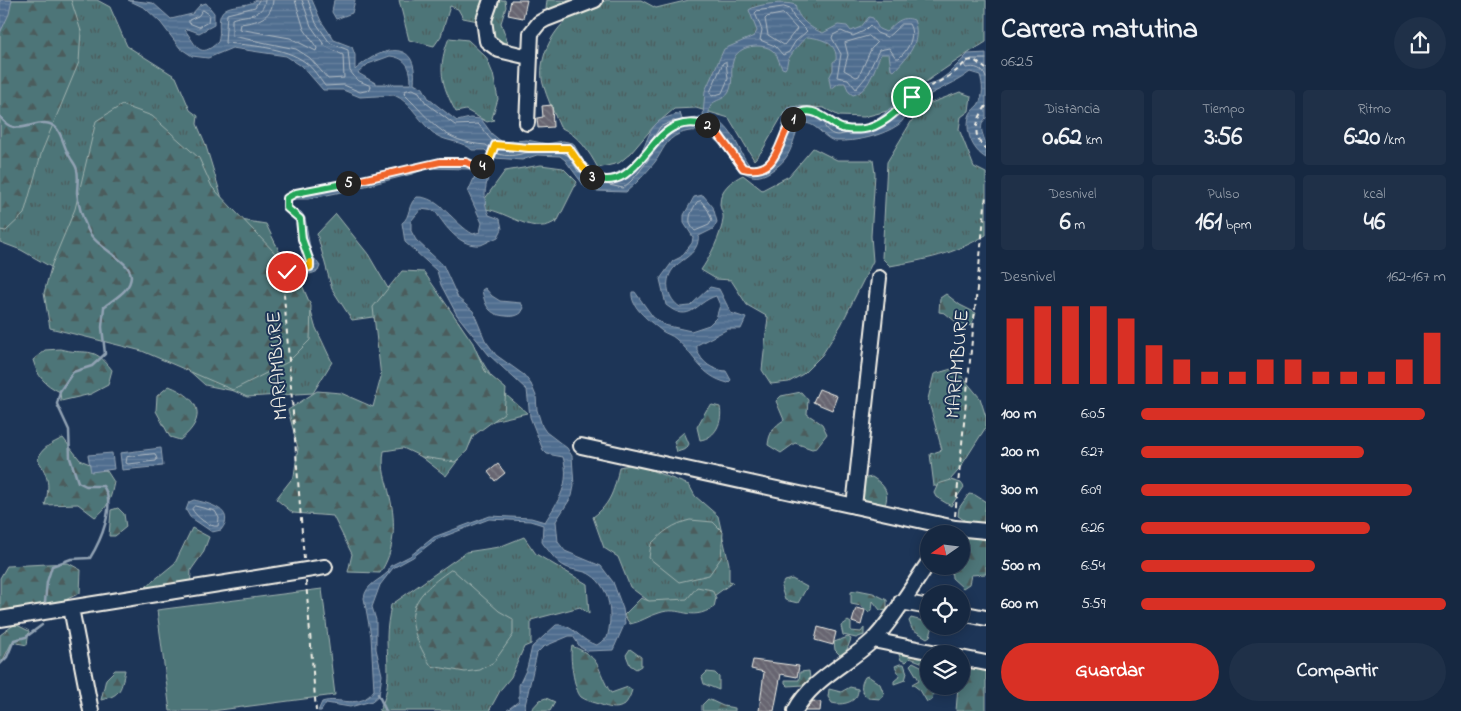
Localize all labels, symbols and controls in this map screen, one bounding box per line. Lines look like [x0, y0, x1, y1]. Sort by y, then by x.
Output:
text: Carrera matutina [1001, 10, 1198, 51]
button: share [1394, 17, 1446, 69]
text: 06:25 [1001, 50, 1033, 74]
pin [891, 76, 933, 118]
icon: arrive [898, 83, 926, 111]
text: Distancia [1045, 99, 1100, 120]
text: Tiempo [1202, 99, 1245, 120]
text: Ritmo [1358, 99, 1391, 120]
pin: 1 [780, 106, 806, 132]
text: 1 [791, 109, 796, 130]
pin: 2 [694, 112, 720, 138]
text: 2 [704, 115, 711, 136]
text: 0.62 [1043, 120, 1082, 156]
text: 3:56 [1205, 120, 1242, 156]
text: 6:20 [1344, 120, 1380, 156]
text: km [1082, 130, 1102, 151]
text: /km [1380, 130, 1405, 151]
pin: 4 [470, 154, 494, 178]
text: 4 [480, 156, 485, 177]
pin: 3 [580, 164, 604, 190]
text: 3 [590, 167, 595, 188]
pin: 5 [336, 170, 360, 196]
text: 5 [344, 173, 353, 194]
text: Desnivel [1049, 184, 1096, 205]
text: Pulso [1208, 184, 1240, 205]
text: kcal [1363, 184, 1386, 205]
text: 6 [1060, 205, 1071, 241]
text: 161 [1195, 205, 1222, 241]
text: 46 [1364, 205, 1385, 241]
text: m [1071, 215, 1085, 236]
text: bpm [1222, 215, 1252, 236]
pin [266, 251, 308, 293]
icon: check [273, 258, 301, 286]
text: Desnivel [1001, 265, 1055, 289]
text: 162–167 m [1386, 265, 1446, 289]
street label: MARAMBURE [939, 309, 978, 420]
street label: MARAMBURE [260, 310, 297, 421]
text: 100 m [1001, 402, 1036, 426]
text: 6:05 [1081, 402, 1105, 426]
text: 200 m [1001, 440, 1039, 464]
text: 6:27 [1081, 440, 1104, 464]
text: 300 m [1001, 478, 1038, 502]
text: 6:09 [1081, 478, 1101, 502]
text: 400 m [1001, 516, 1038, 540]
text: 6:26 [1081, 516, 1104, 540]
north arrow [920, 525, 970, 575]
map controls [920, 525, 970, 695]
text: 500 m [1001, 554, 1040, 578]
text: 6:54 [1081, 554, 1105, 578]
button: locate [920, 585, 970, 635]
text: 600 m [1001, 592, 1038, 616]
text: 5:59 [1081, 592, 1105, 616]
button: Guardar [1001, 643, 1219, 701]
button: Compartir [1229, 643, 1446, 701]
button: layers [920, 645, 970, 695]

